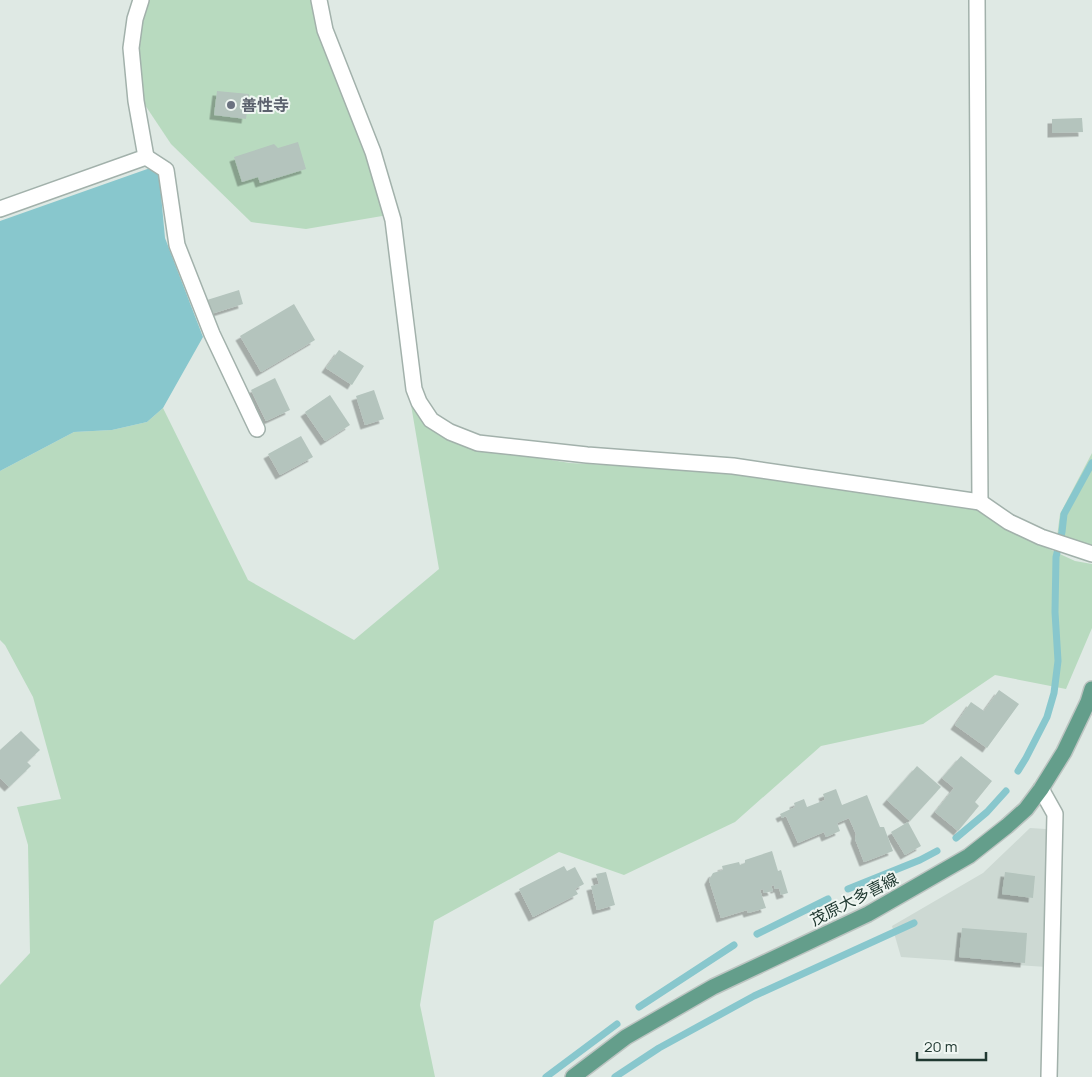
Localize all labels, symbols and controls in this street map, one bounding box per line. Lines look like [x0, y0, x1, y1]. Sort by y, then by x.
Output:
place label: 善性寺 [241, 94, 289, 116]
marker: 善性寺 [225, 99, 237, 111]
street label: 茂原大多喜線 [806, 867, 902, 931]
scale bar [917, 1030, 986, 1062]
text: 20 m [924, 1036, 957, 1057]

